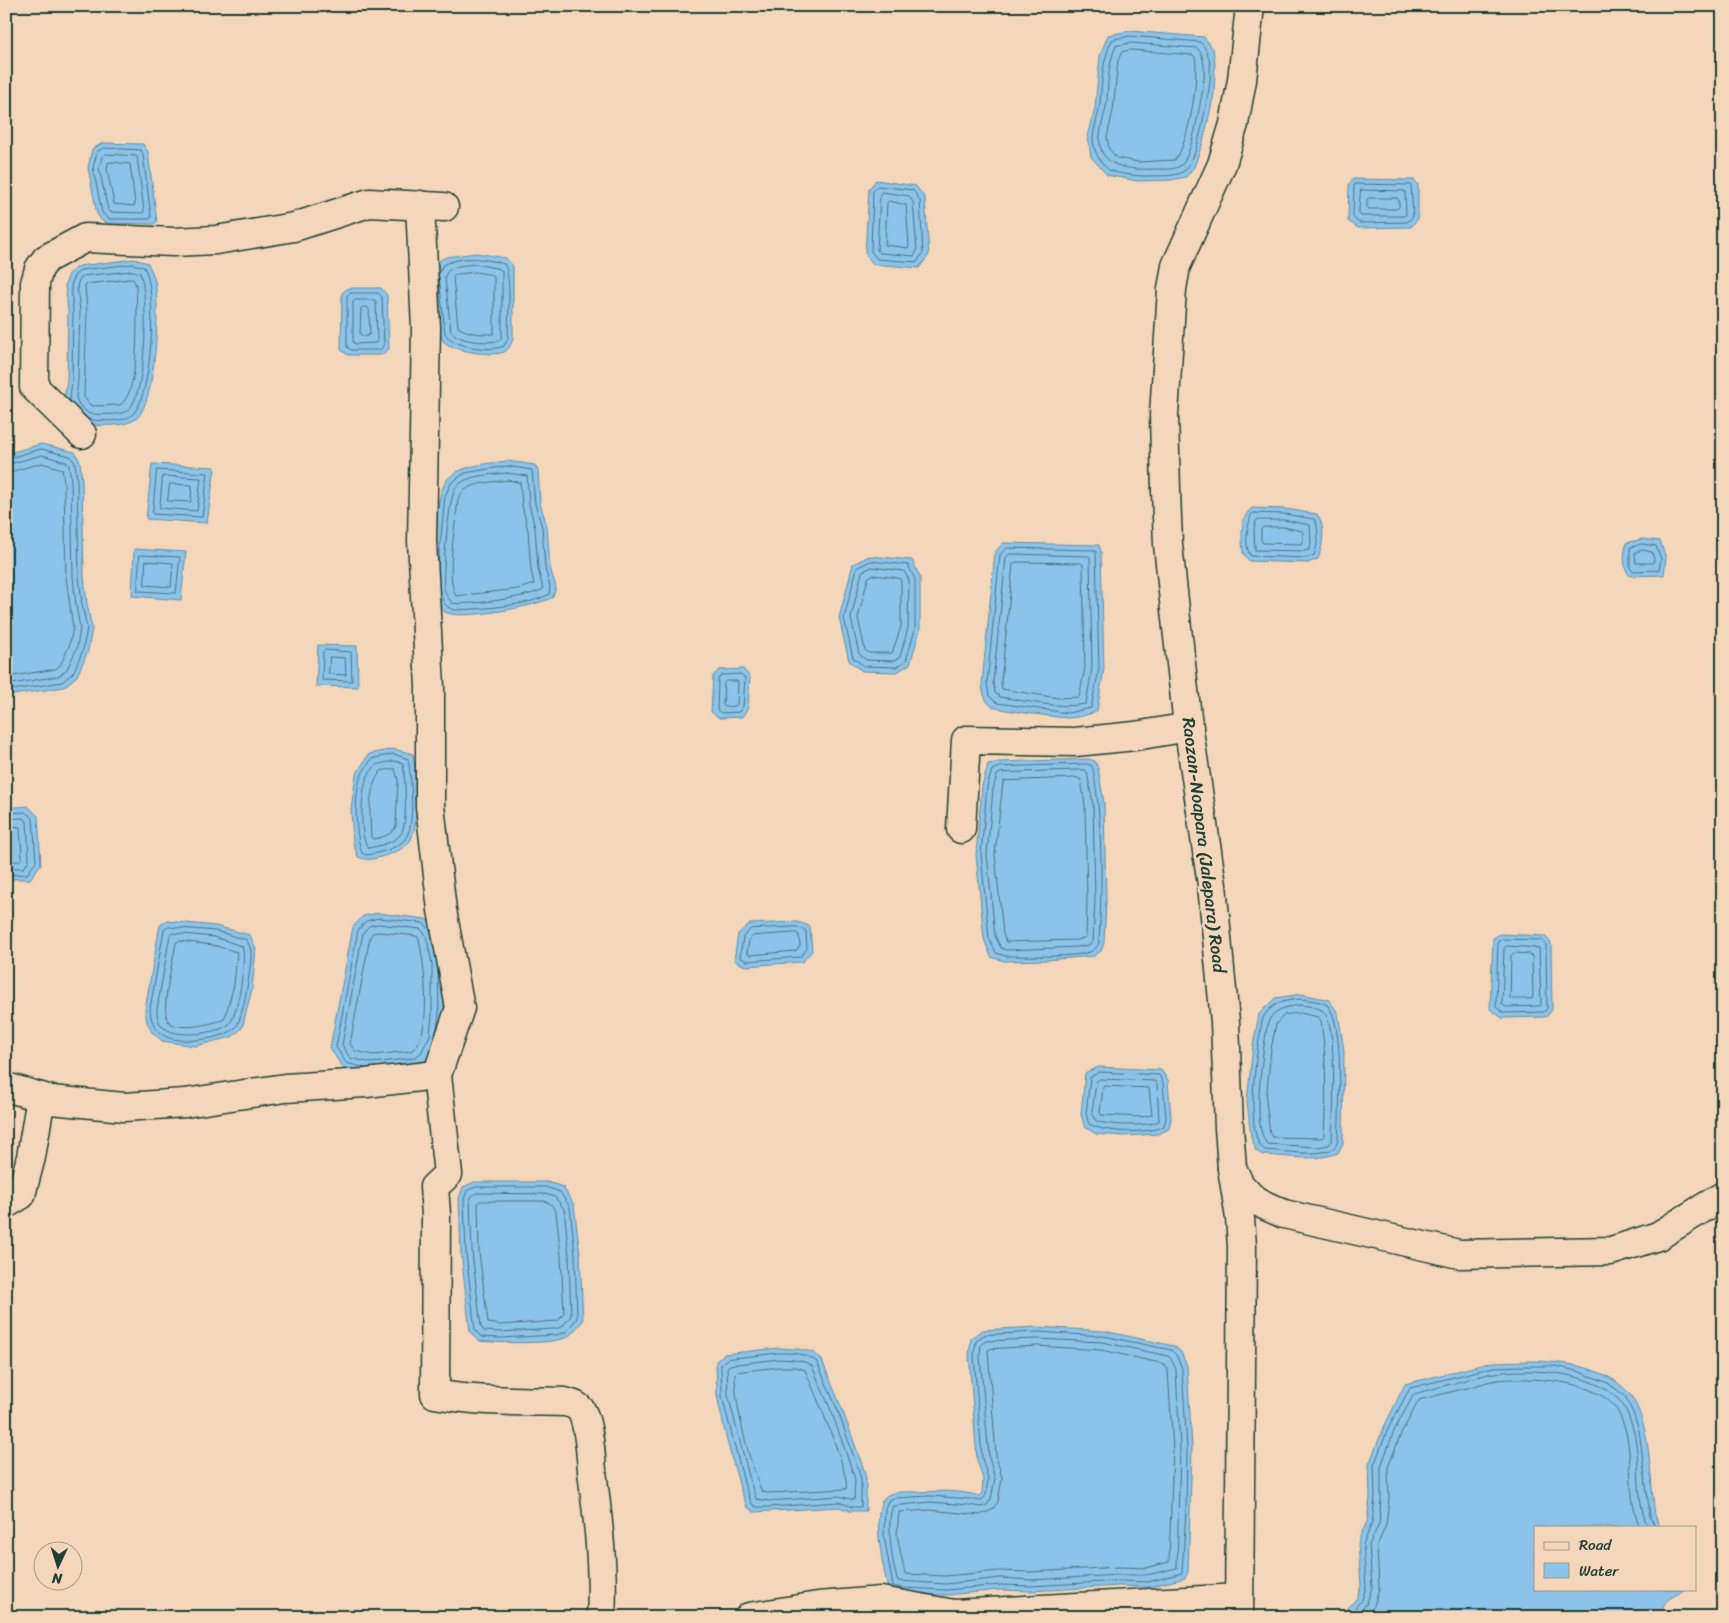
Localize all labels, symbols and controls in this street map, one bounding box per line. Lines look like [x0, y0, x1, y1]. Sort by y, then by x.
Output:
street label: Raozan-Noapara (Jalepara) Road [1172, 715, 1236, 976]
legend [1534, 1526, 1696, 1590]
text: Road [1579, 1532, 1612, 1558]
north arrow [32, 1540, 82, 1590]
text: Water [1579, 1558, 1619, 1584]
text: N [51, 1566, 64, 1591]

